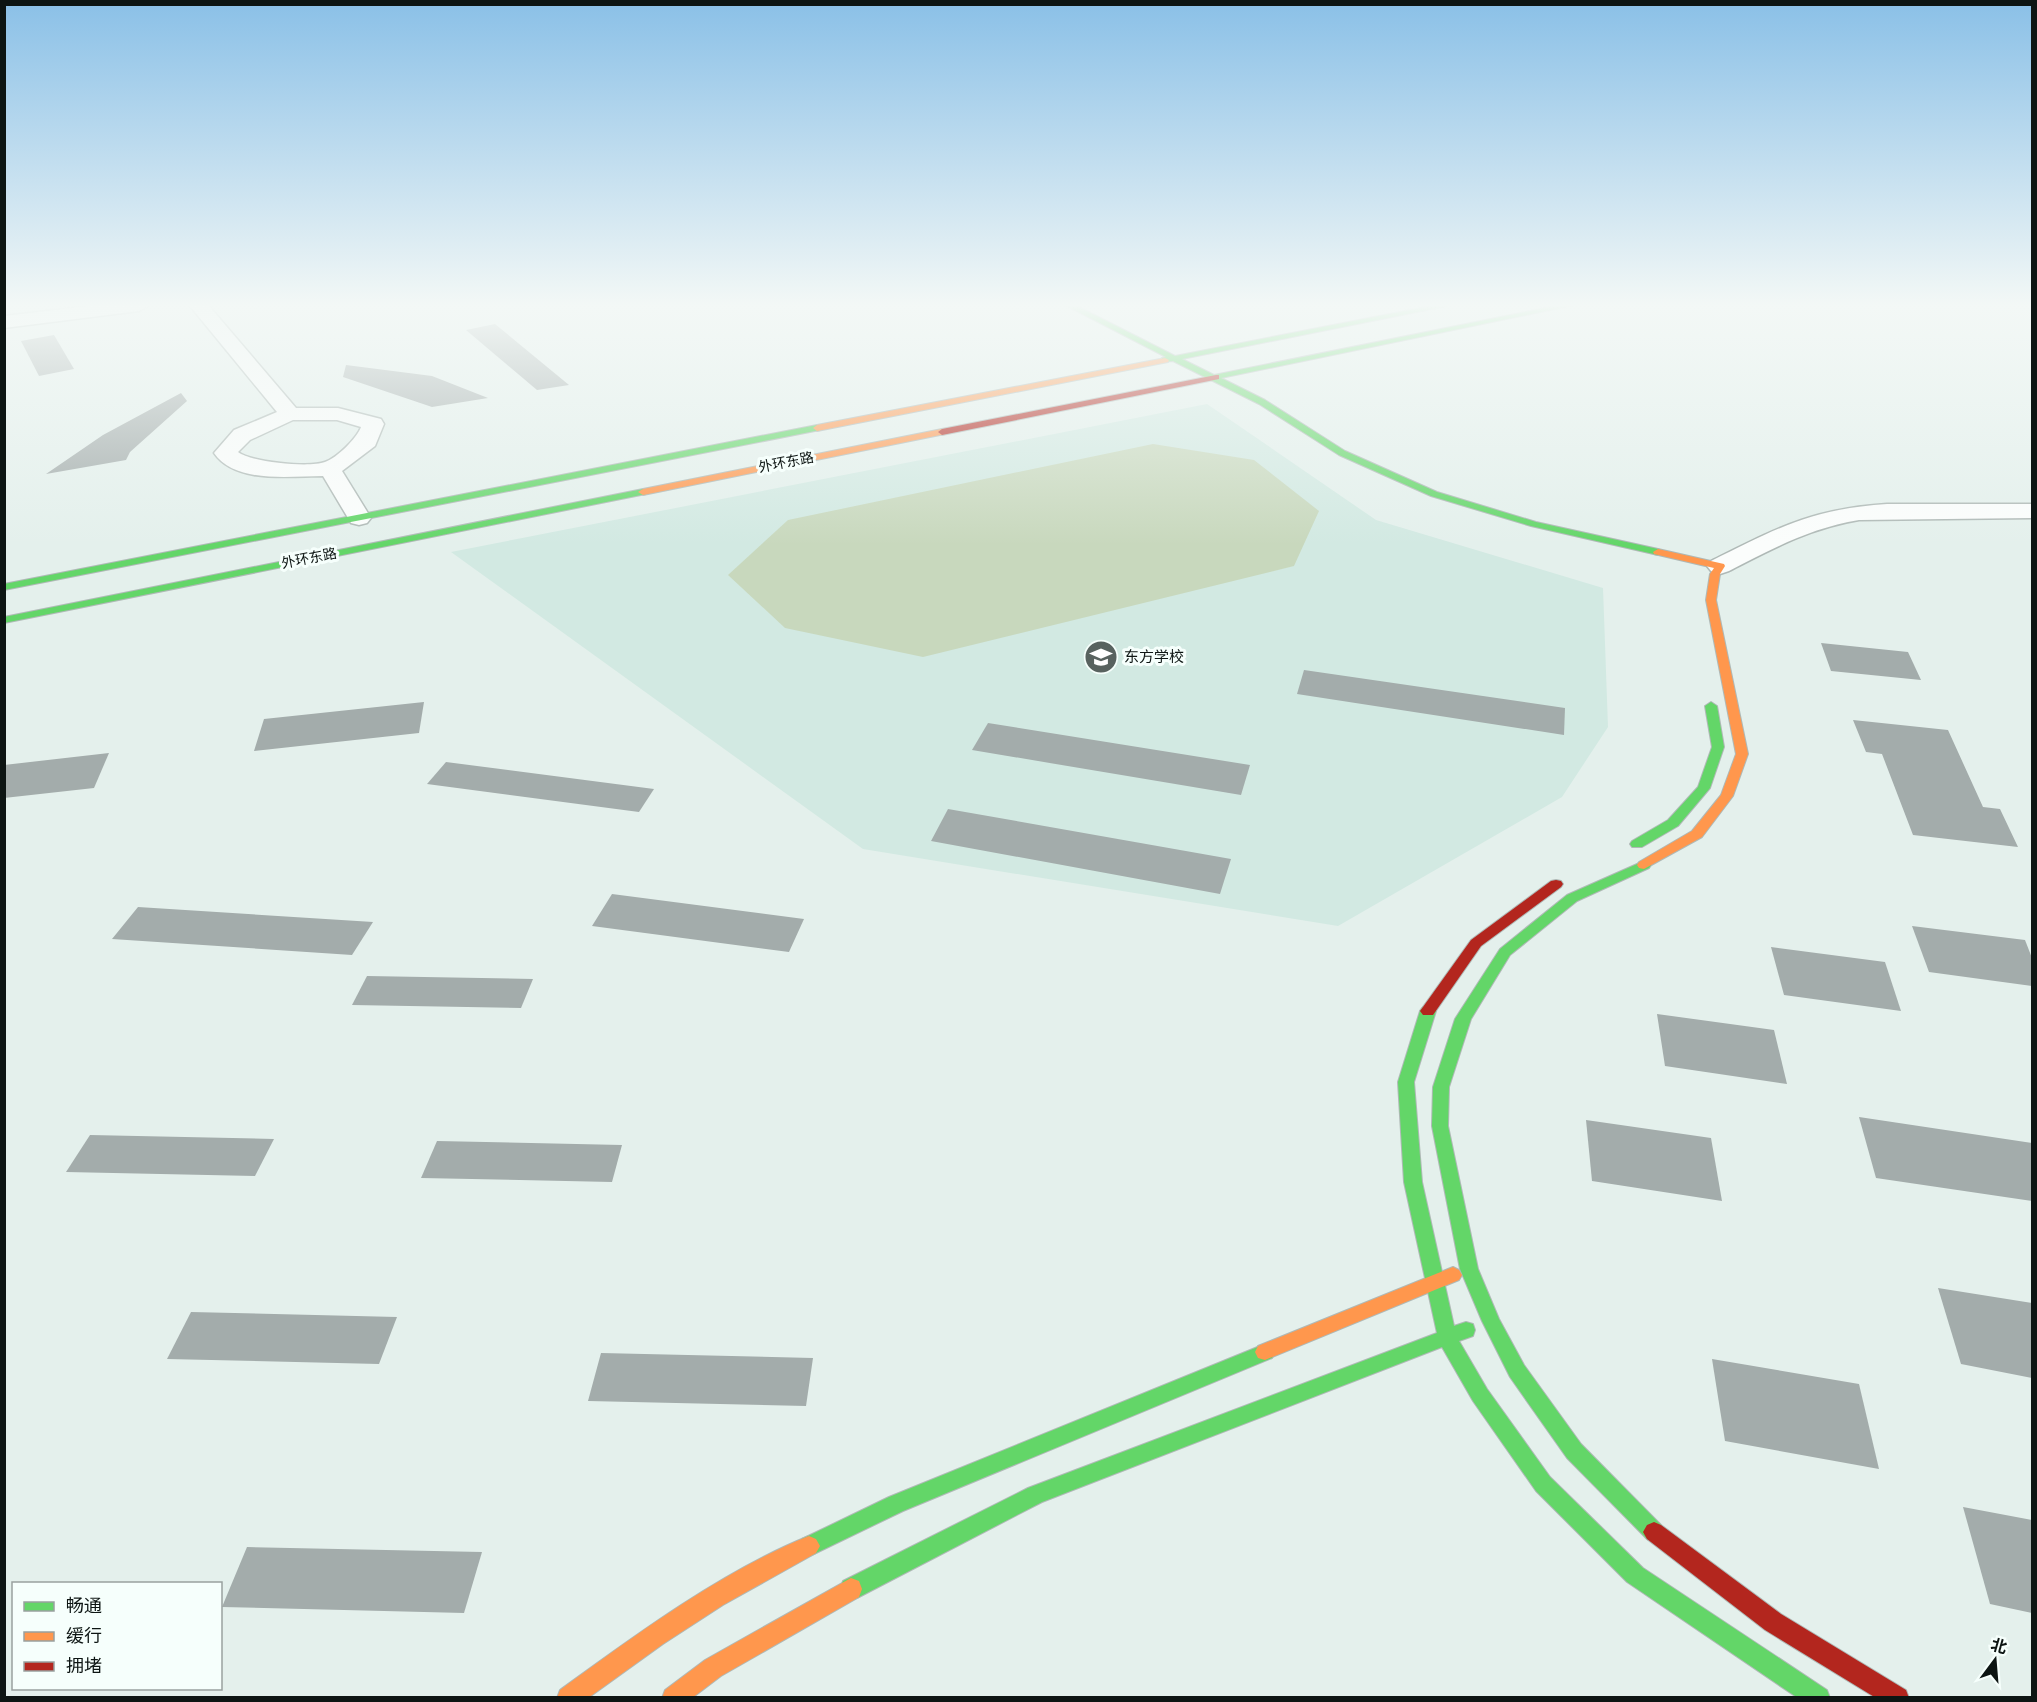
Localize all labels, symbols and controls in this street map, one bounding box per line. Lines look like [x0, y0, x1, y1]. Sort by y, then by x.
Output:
street label: 外环东路 [757, 448, 815, 476]
street label: 外环东路 [280, 544, 338, 572]
school or university icon: 东方学校 [1083, 639, 1119, 675]
place label: 东方学校 [1124, 646, 1184, 667]
legend [12, 1582, 222, 1690]
text: 畅通 [66, 1593, 102, 1618]
text: 缓行 [66, 1623, 102, 1648]
north arrow [1965, 1630, 2025, 1690]
text: 北 [1988, 1633, 2010, 1658]
text: 拥堵 [66, 1653, 102, 1678]

